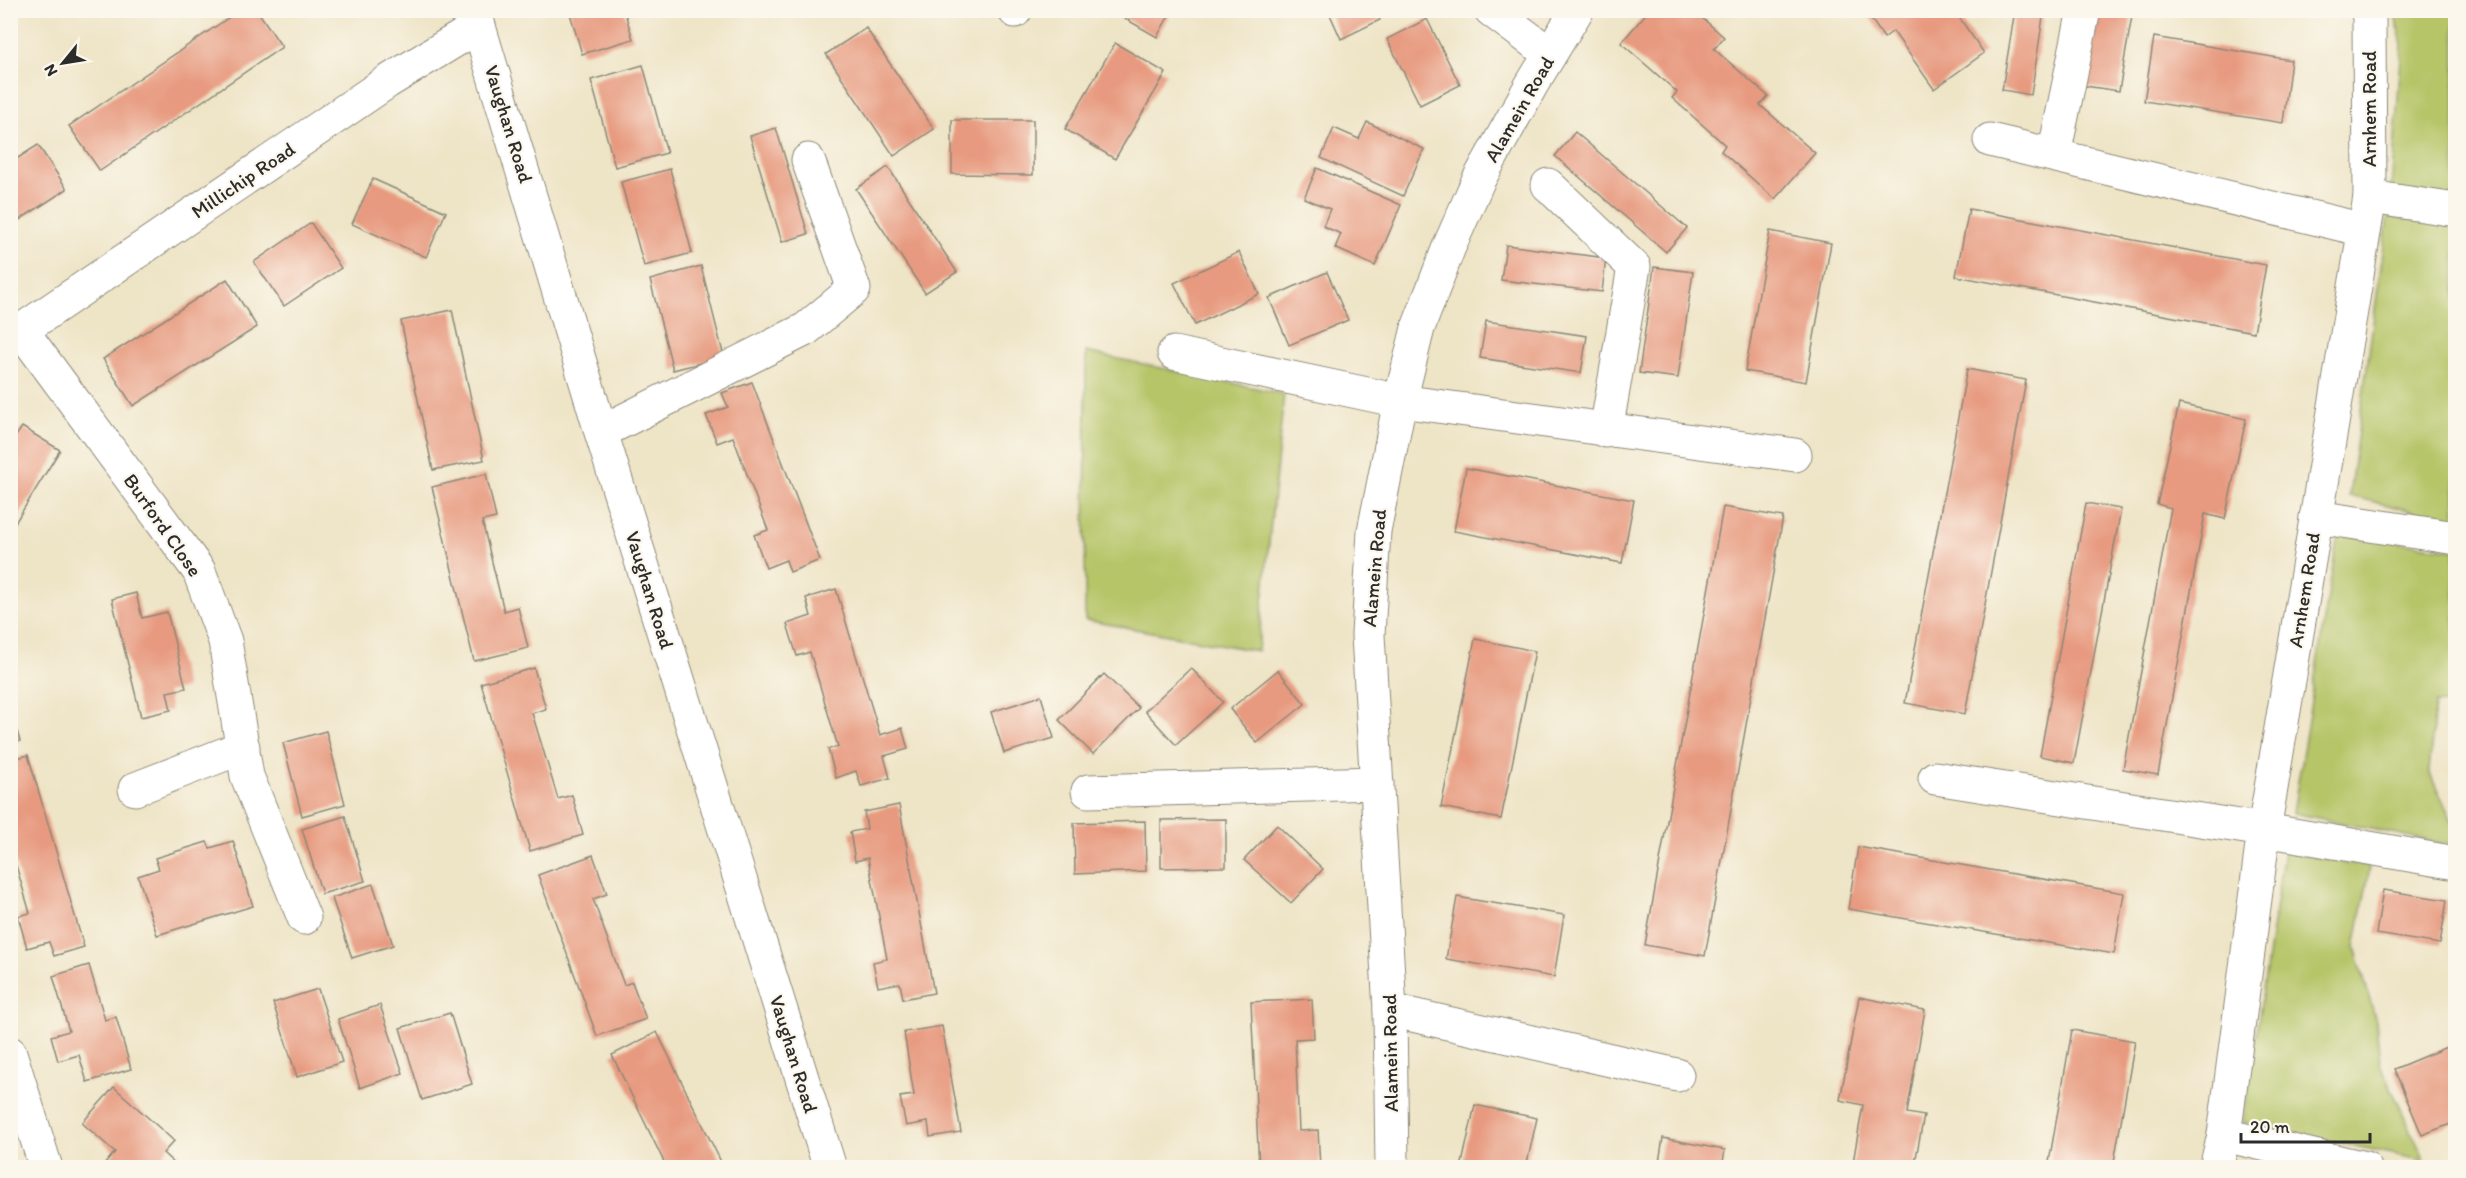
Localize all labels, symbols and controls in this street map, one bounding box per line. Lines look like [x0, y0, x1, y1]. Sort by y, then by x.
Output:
north arrow [33, 33, 93, 93]
street label: Arnhem Road [2357, 51, 2381, 167]
street label: Alamein Road [1479, 52, 1559, 166]
text: N [40, 61, 61, 80]
street label: Vaughan Road [480, 62, 538, 186]
street label: Millichip Road [187, 136, 299, 223]
street label: Burford Close [119, 469, 207, 581]
street label: Alamein Road [1357, 508, 1391, 628]
street label: Vaughan Road [621, 528, 679, 652]
street label: Arnhem Road [2283, 530, 2325, 649]
street label: Vaughan Road [765, 992, 823, 1116]
street label: Alamein Road [1377, 994, 1403, 1112]
scale bar [2241, 1106, 2370, 1144]
text: 20 m [2250, 1116, 2290, 1138]

